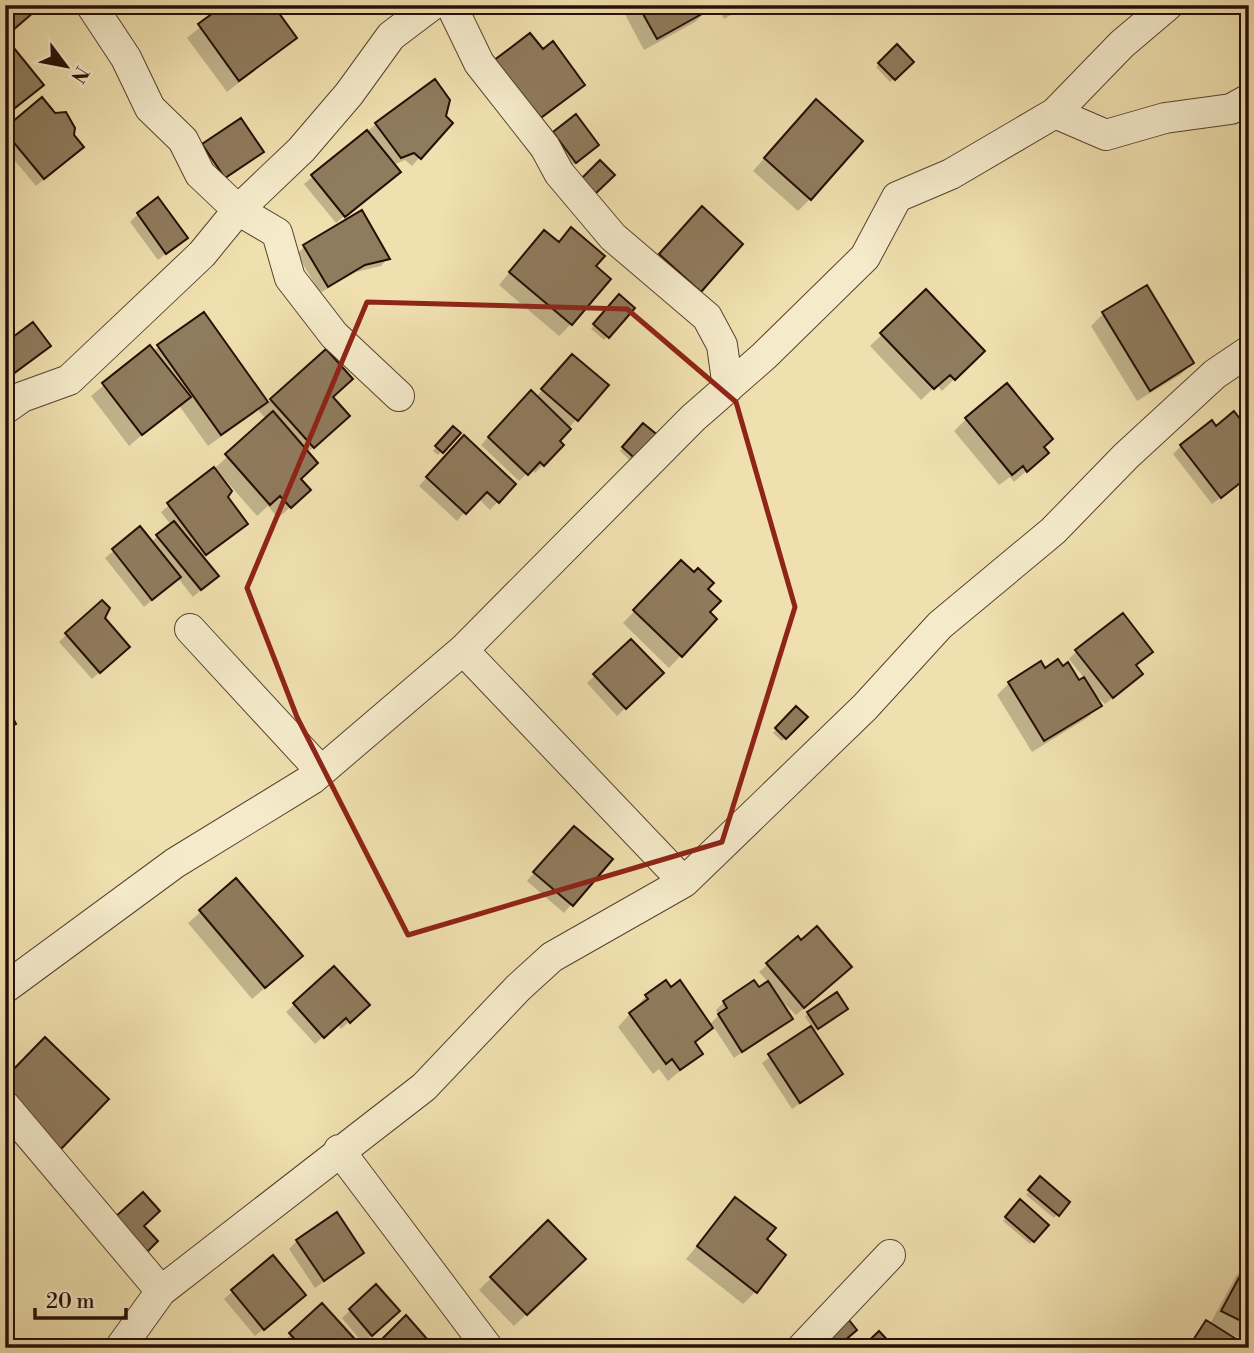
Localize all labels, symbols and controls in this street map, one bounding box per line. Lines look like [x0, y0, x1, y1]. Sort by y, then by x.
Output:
north arrow [32, 32, 102, 102]
text: N [65, 62, 94, 87]
scale bar [35, 1276, 126, 1320]
text: 20 m [46, 1289, 95, 1315]

